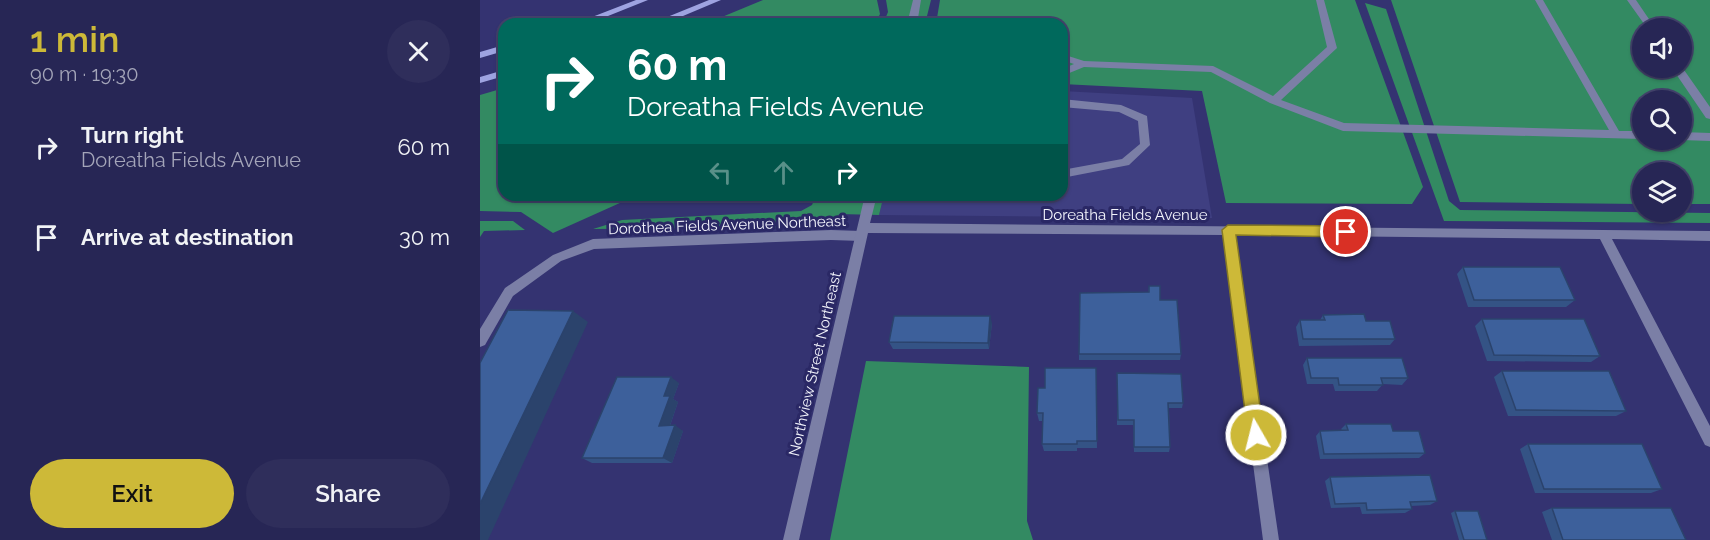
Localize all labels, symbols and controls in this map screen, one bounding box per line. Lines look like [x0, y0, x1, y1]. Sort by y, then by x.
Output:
text: 1 min [30, 18, 119, 60]
map controls [1632, 18, 1692, 222]
button: sound [1632, 18, 1692, 78]
button: close [387, 20, 450, 83]
text: 60 m [627, 41, 727, 90]
icon: right [528, 42, 606, 120]
text: 90 m · 19:30 [30, 62, 138, 86]
button: search [1632, 90, 1692, 150]
text: Doreatha Fields Avenue [627, 91, 924, 122]
text: Turn right [81, 122, 184, 148]
icon: right [30, 131, 63, 164]
text: 60 m [397, 134, 450, 160]
text: Doreatha Fields Avenue [81, 148, 301, 172]
icon: left [704, 156, 737, 189]
icon: ahead [767, 156, 800, 189]
icon: right [830, 156, 863, 189]
button: layers [1632, 162, 1692, 222]
street label: Doreatha Fields Avenue [1043, 206, 1208, 224]
pin [1320, 206, 1371, 257]
street label: Dorothea Fields Avenue Northeast [608, 212, 846, 238]
icon: arrive [1329, 215, 1362, 248]
icon: arrive [30, 221, 63, 254]
text: Arrive at destination [81, 224, 294, 250]
text: 30 m [399, 224, 450, 250]
street label: Northview Street Northeast [785, 270, 845, 458]
position arrow [1224, 403, 1288, 467]
button: Exit [30, 459, 234, 528]
button: Share [246, 459, 450, 528]

